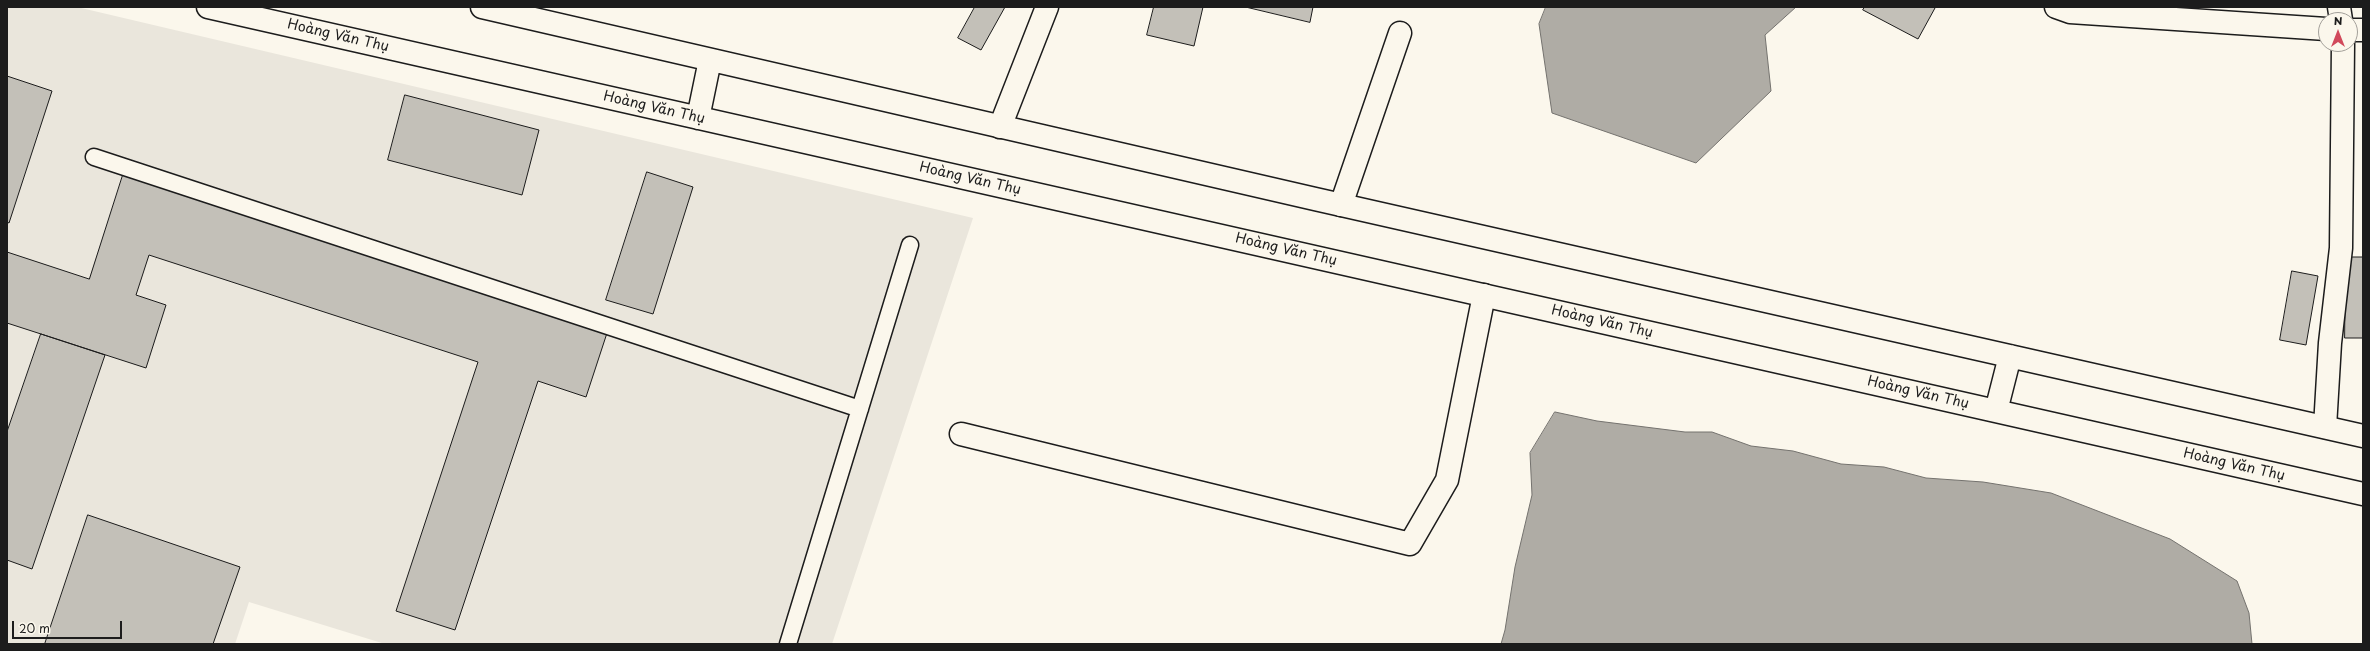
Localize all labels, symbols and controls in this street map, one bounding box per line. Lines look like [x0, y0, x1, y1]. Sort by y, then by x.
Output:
north arrow [2318, 12, 2358, 52]
text: N [2334, 12, 2342, 29]
street label: Hoàng Văn Thụ [286, 16, 390, 56]
street label: Hoàng Văn Thụ [602, 88, 706, 128]
street label: Hoàng Văn Thụ [918, 159, 1022, 199]
street label: Hoàng Văn Thụ [1234, 230, 1338, 270]
street label: Hoàng Văn Thụ [1550, 302, 1654, 342]
street label: Hoàng Văn Thụ [1866, 373, 1970, 413]
street label: Hoàng Văn Thụ [2182, 445, 2286, 485]
scale bar [14, 613, 124, 639]
text: 20 m [19, 619, 50, 637]

